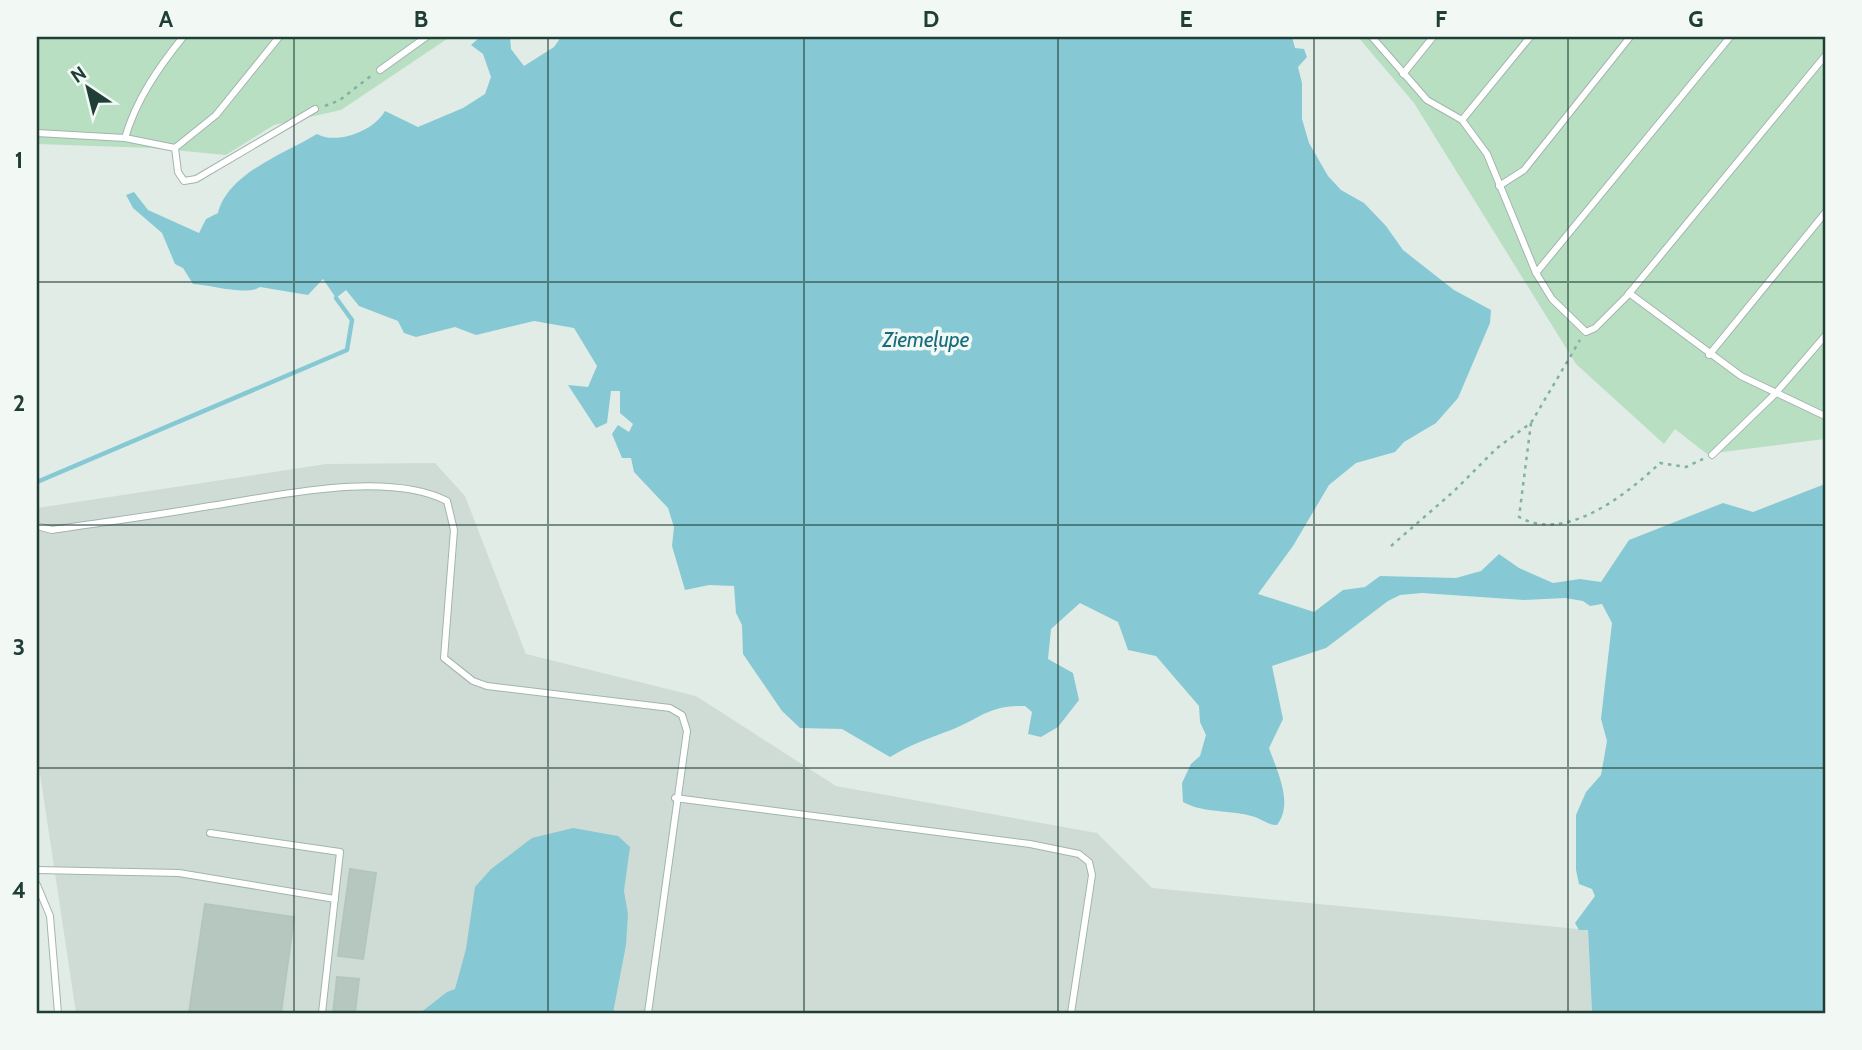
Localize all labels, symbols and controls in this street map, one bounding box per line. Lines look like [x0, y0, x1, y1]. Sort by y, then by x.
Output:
text: A [159, 5, 174, 33]
text: B [414, 5, 428, 33]
text: C [669, 5, 683, 33]
text: D [923, 5, 939, 33]
text: E [1179, 5, 1193, 33]
text: F [1435, 5, 1447, 33]
text: G [1688, 5, 1704, 33]
north arrow [52, 52, 122, 122]
text: N [66, 61, 91, 88]
text: 1 [15, 146, 23, 174]
water label: Ziemeļupe [882, 327, 970, 352]
text: 2 [13, 389, 25, 417]
text: 3 [13, 633, 25, 661]
text: 4 [12, 876, 26, 904]

